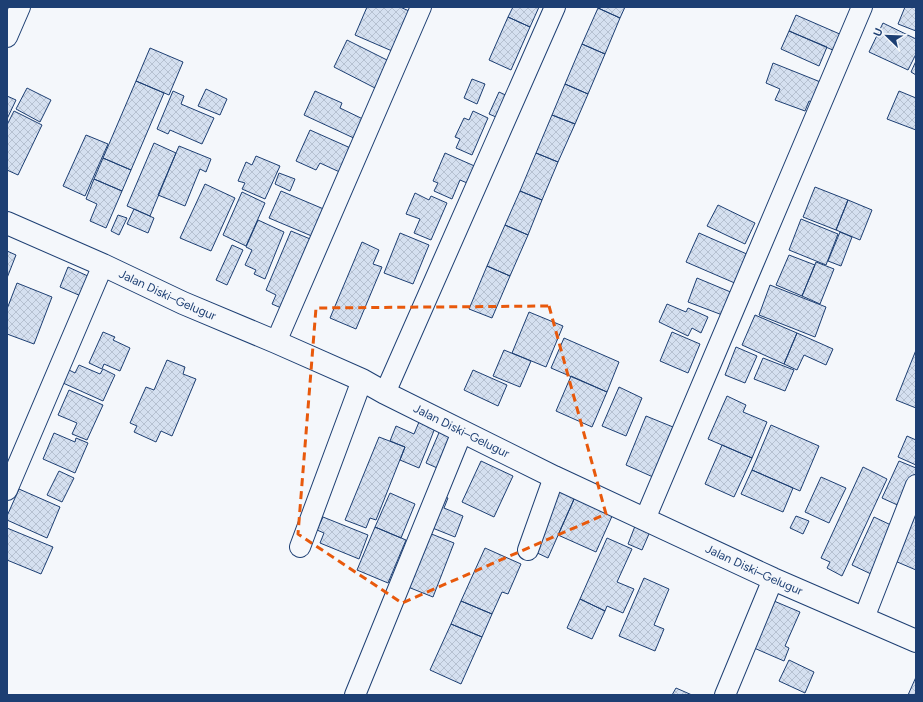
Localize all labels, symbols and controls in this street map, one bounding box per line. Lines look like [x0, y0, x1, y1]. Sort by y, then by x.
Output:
north arrow [867, 16, 907, 56]
text: U [871, 26, 886, 38]
street label: Jalan Diski–Gelugur [117, 267, 218, 323]
street label: Jalan Diski–Gelugur [411, 401, 512, 461]
street label: Jalan Diski–Gelugur [703, 542, 805, 598]

